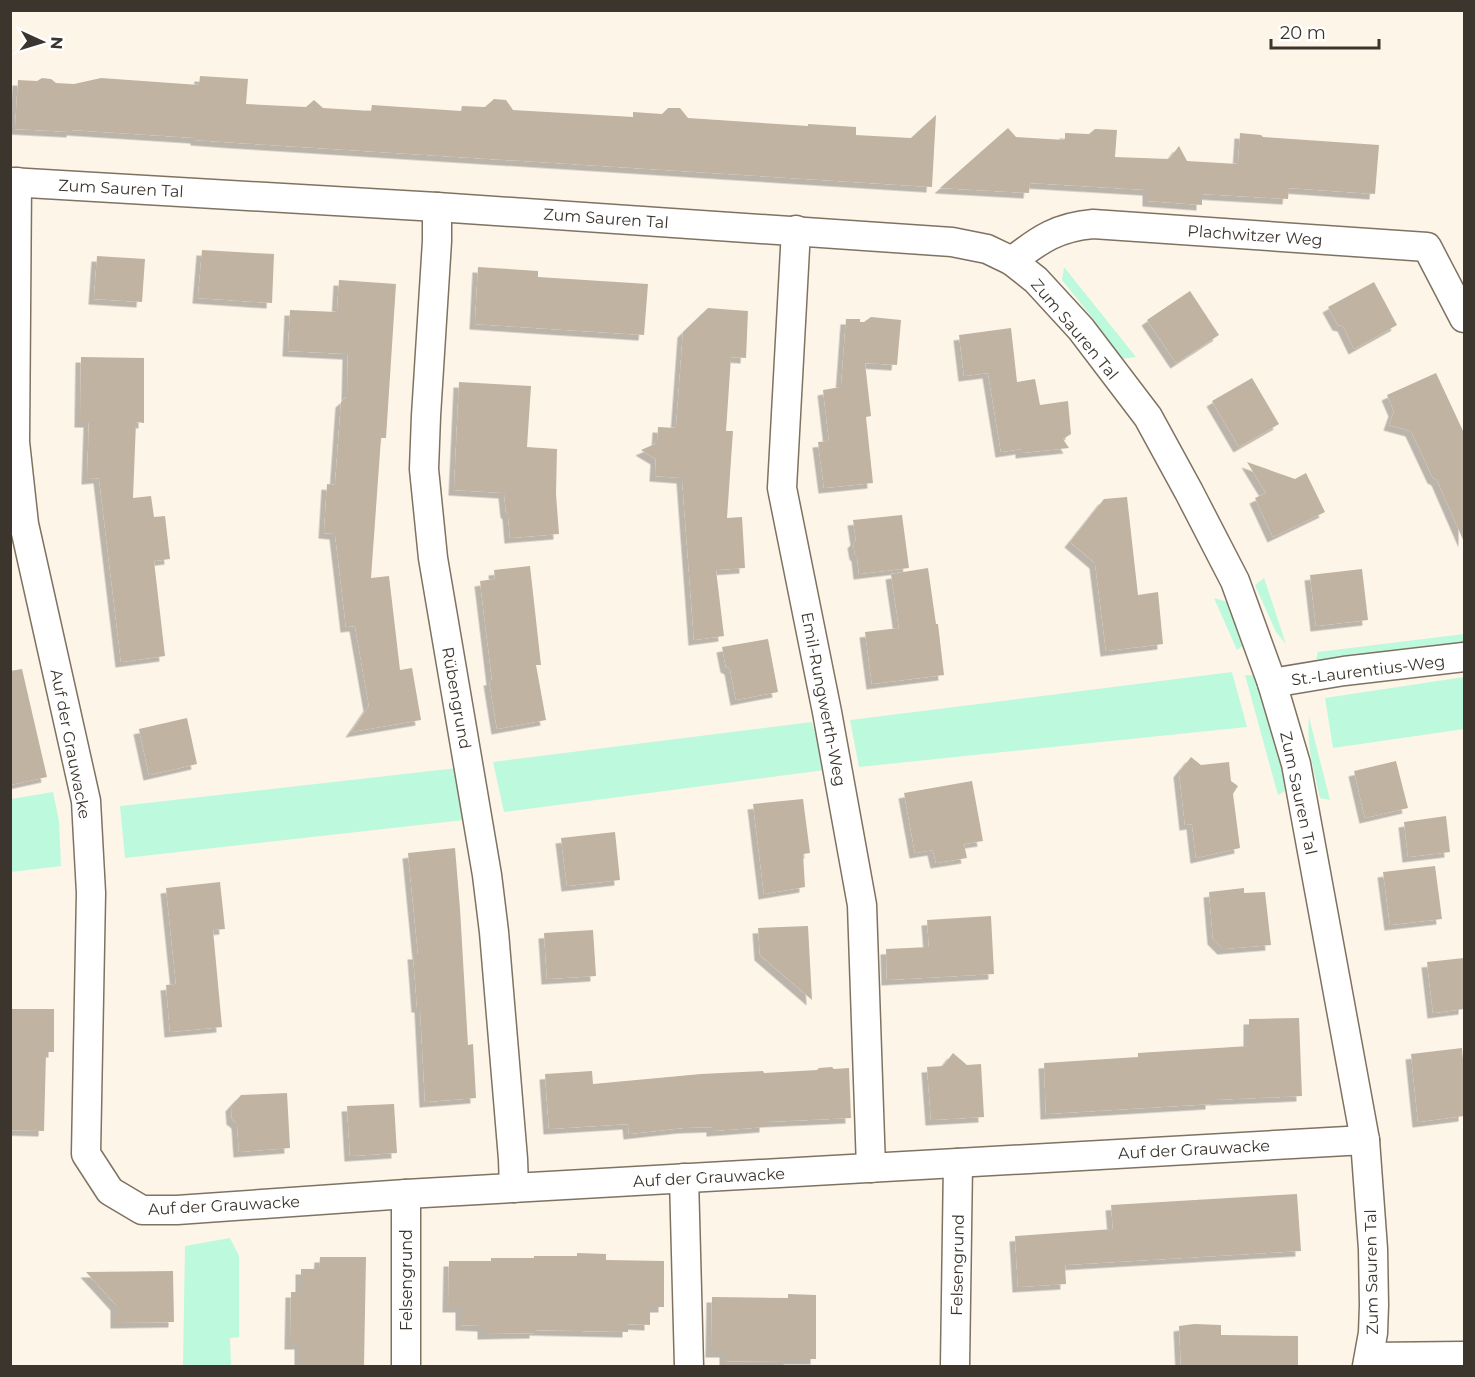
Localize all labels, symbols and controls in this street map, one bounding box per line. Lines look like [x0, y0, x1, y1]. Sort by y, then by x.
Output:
north arrow [12, 12, 72, 72]
scale bar [1271, 12, 1379, 50]
text: 20 m [1280, 22, 1326, 44]
text: N [47, 36, 66, 50]
street label: Zum Sauren Tal [58, 176, 184, 201]
street label: Zum Sauren Tal [543, 205, 669, 232]
street label: Plachwitzer Weg [1187, 221, 1323, 250]
street label: Zum Sauren Tal [1027, 275, 1122, 384]
street label: Emil-Rungwerth-Weg [797, 610, 850, 788]
street label: Rübengrund [438, 645, 475, 751]
street label: St.-Laurentius-Weg [1290, 652, 1446, 689]
street label: Auf der Grauwacke [47, 668, 94, 821]
street label: Zum Sauren Tal [1276, 730, 1321, 857]
street label: Auf der Grauwacke [1118, 1136, 1270, 1163]
street label: Auf der Grauwacke [633, 1164, 785, 1191]
street label: Auf der Grauwacke [148, 1192, 300, 1219]
street label: Zum Sauren Tal [1361, 1209, 1382, 1335]
street label: Felsengrund [947, 1214, 968, 1316]
street label: Felsengrund [397, 1229, 416, 1331]

